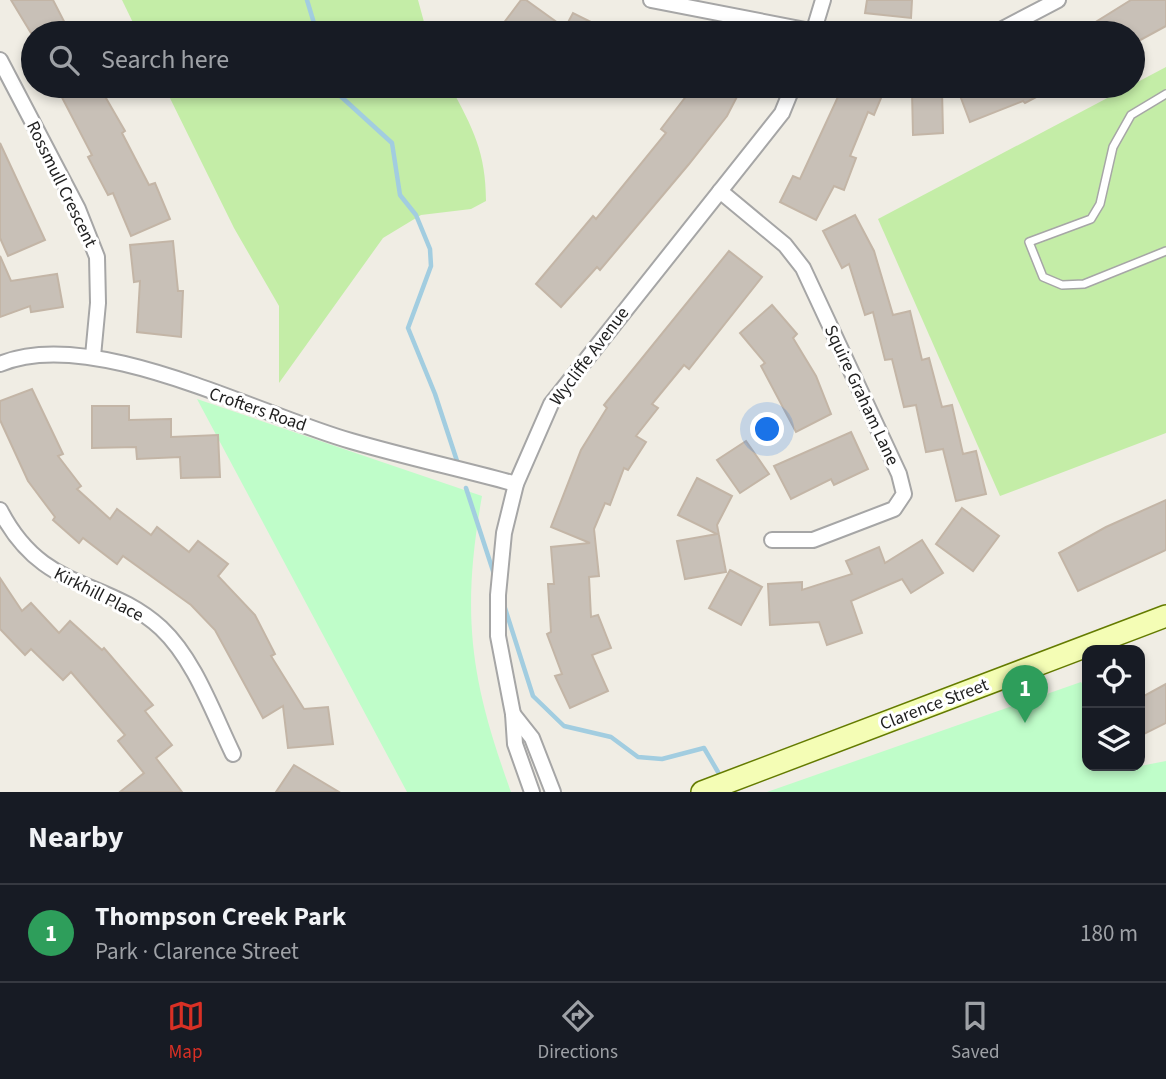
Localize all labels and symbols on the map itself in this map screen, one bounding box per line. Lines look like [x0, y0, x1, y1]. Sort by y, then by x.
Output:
street label: Rossmull Crescent [20, 117, 103, 252]
street label: Wycliffe Avenue [544, 302, 635, 411]
street label: Squire Graham Lane [818, 321, 905, 470]
street label: Crofters Road [206, 381, 310, 438]
your location [750, 412, 784, 446]
street label: Kirkhill Place [50, 561, 148, 628]
pin: 1 [1002, 665, 1048, 723]
street label: Clarence Street [876, 672, 992, 737]

